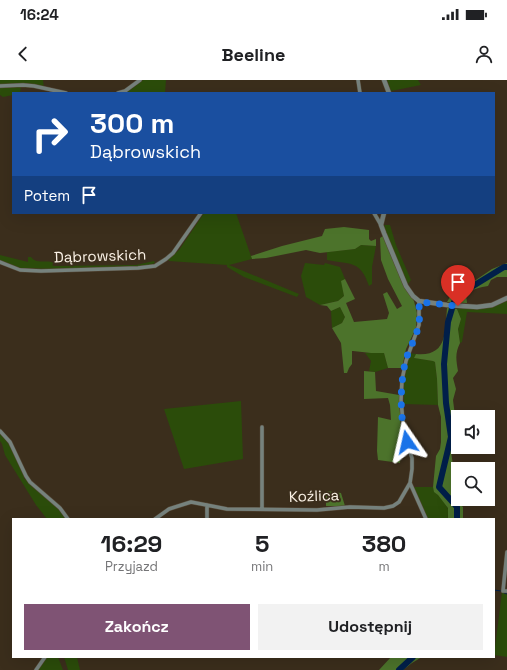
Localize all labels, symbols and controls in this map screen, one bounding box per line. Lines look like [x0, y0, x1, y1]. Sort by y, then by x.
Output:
text: 16:24 [20, 5, 59, 24]
icon: back [12, 43, 34, 65]
text: Beeline [222, 43, 285, 66]
icon: person [473, 43, 495, 65]
text: 300 m [90, 105, 174, 141]
icon: right [24, 108, 76, 160]
text: Dąbrowskich [90, 140, 201, 163]
icon: arrive [78, 184, 100, 206]
text: Potem [24, 186, 70, 205]
street label: Dąbrowskich [53, 244, 147, 267]
pin [441, 265, 475, 306]
icon: arrive [447, 271, 469, 293]
map controls [451, 410, 495, 506]
button: sound [451, 410, 495, 454]
position arrow [386, 421, 428, 463]
button: search [451, 462, 495, 506]
street label: Koźlica [288, 485, 340, 506]
text: 16:29 [101, 528, 162, 559]
text: 5 [255, 528, 269, 559]
text: 380 [362, 528, 406, 559]
text: Przyjazd [105, 558, 158, 575]
text: min [251, 558, 273, 575]
text: m [379, 558, 390, 575]
button: Zakończ [24, 604, 250, 650]
button: Udostępnij [258, 604, 483, 650]

